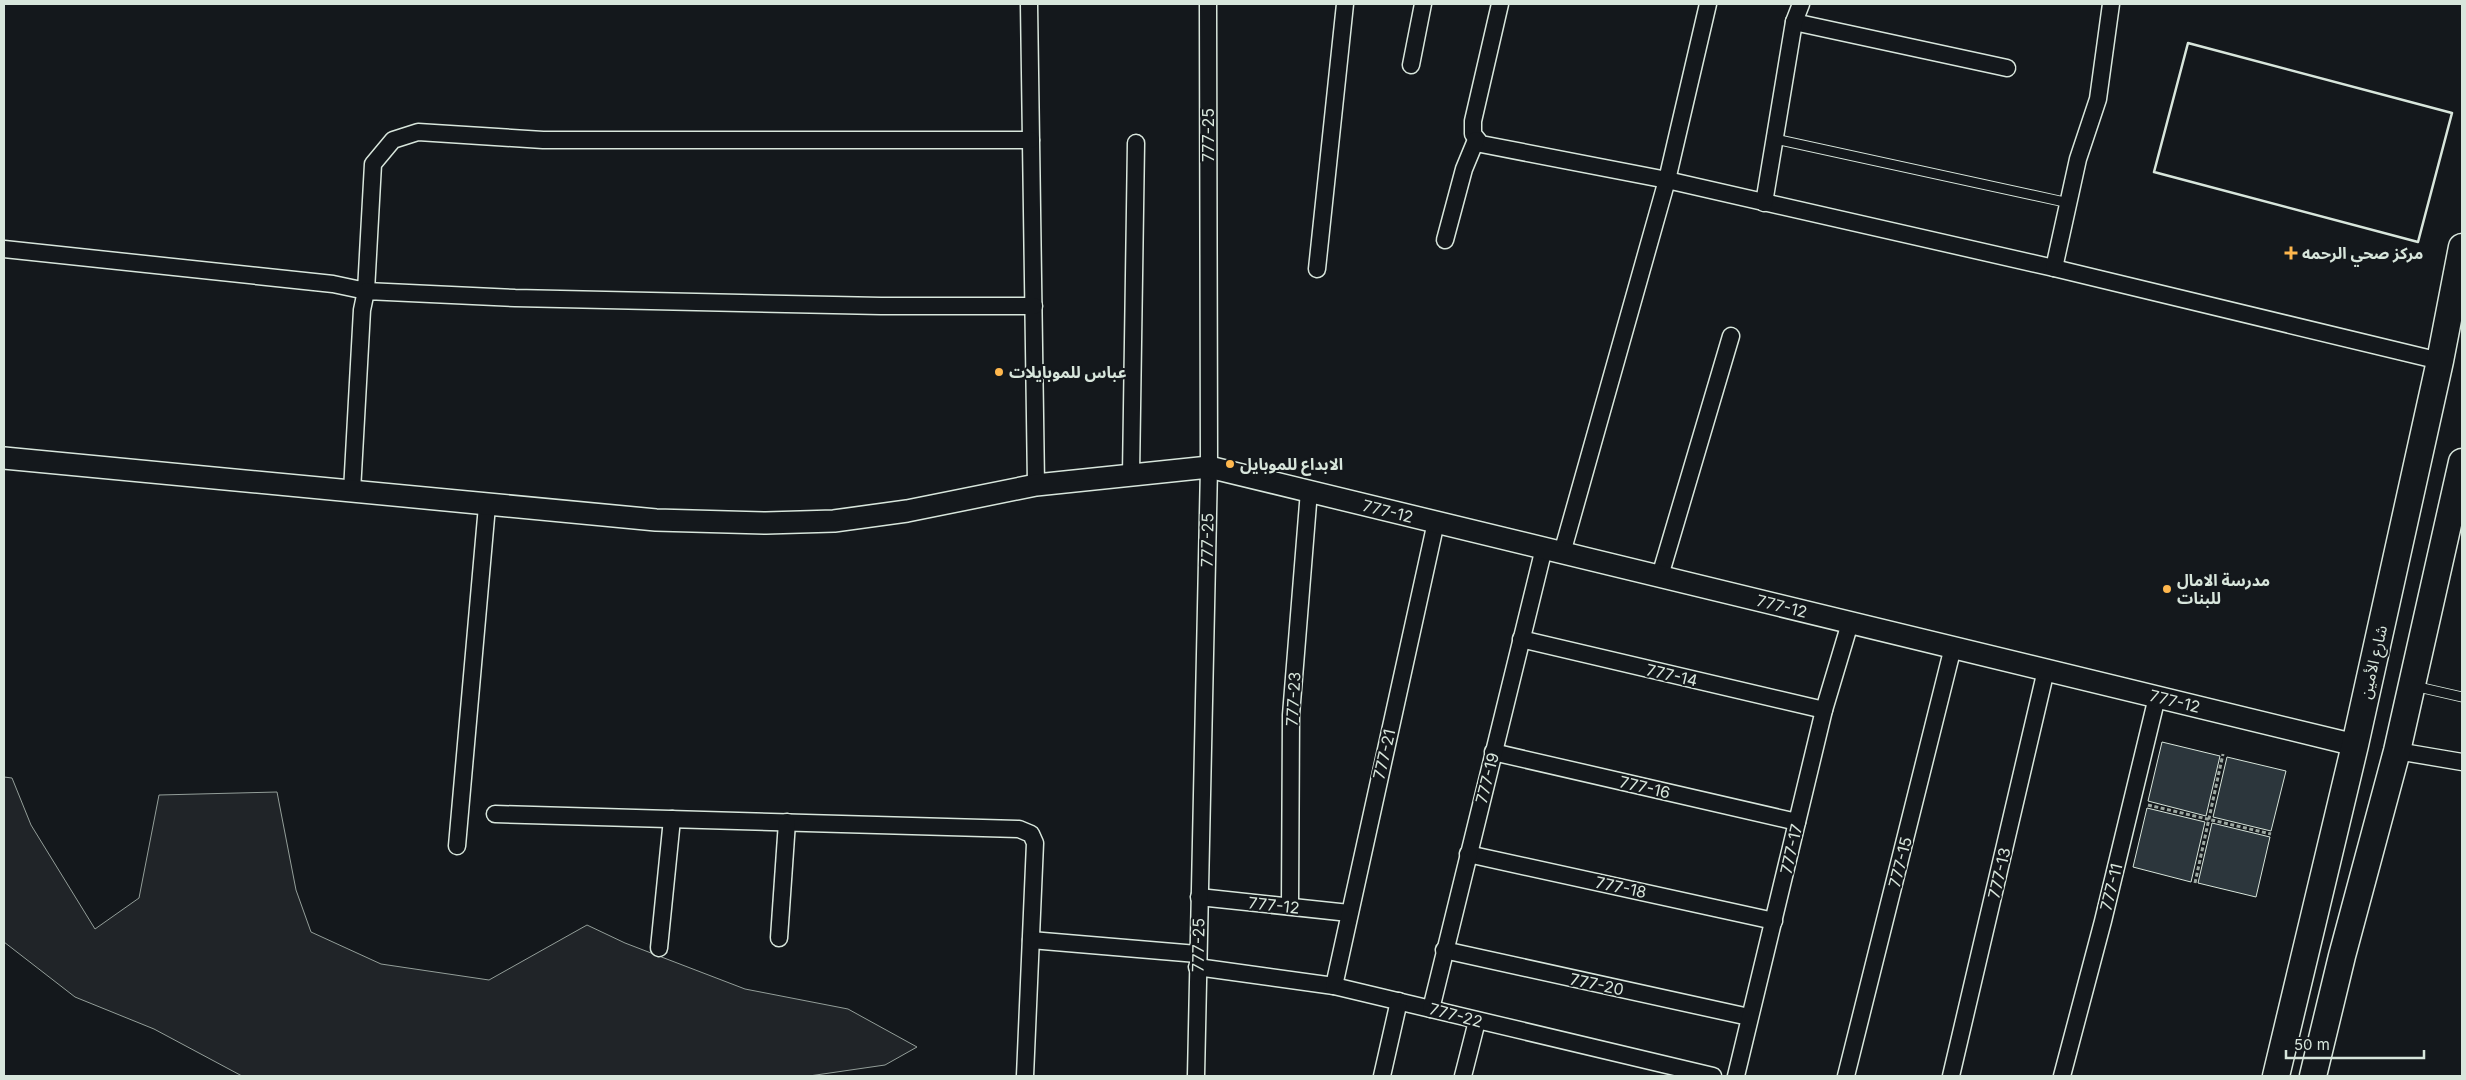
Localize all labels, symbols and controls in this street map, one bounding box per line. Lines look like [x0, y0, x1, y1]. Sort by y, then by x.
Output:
street label: 777-25 [1198, 108, 1218, 162]
place label: مركز صحي الرحمه [2302, 243, 2423, 267]
marker: مركز صحي الرحمه [2284, 246, 2298, 260]
place label: عباس للموبايلات [1009, 362, 1127, 382]
marker: عباس للموبايلات [993, 366, 1005, 378]
place label: الابداع للموبايل [1240, 454, 1343, 476]
marker: الابداع للموبايل [1224, 458, 1236, 470]
street label: 777-12 [1361, 495, 1415, 527]
street label: 777-25 [1197, 513, 1217, 567]
place label: مدرسة الامال للبنات [2177, 570, 2270, 608]
marker: مدرسة الامال للبنات [2161, 583, 2173, 595]
street label: 777-12 [1755, 590, 1809, 622]
street label: شارع الأمين [2355, 623, 2394, 701]
street label: 777-14 [1644, 659, 1700, 691]
street label: 777-23 [1282, 671, 1304, 727]
street label: 777-12 [2148, 685, 2202, 717]
street label: 777-21 [1369, 727, 1399, 781]
street label: 777-19 [1471, 751, 1503, 805]
street label: 777-16 [1618, 771, 1672, 803]
street label: 777-17 [1776, 822, 1806, 876]
street label: 777-15 [1884, 835, 1916, 889]
street label: 777-13 [1983, 846, 2015, 900]
street label: 777-11 [2095, 861, 2127, 913]
street label: 777-18 [1594, 872, 1648, 902]
street label: 777-12 [1247, 892, 1301, 918]
street label: 777-25 [1188, 918, 1208, 972]
street label: 777-20 [1568, 969, 1626, 999]
street label: 777-22 [1427, 998, 1485, 1032]
scale bar [2286, 1028, 2424, 1060]
text: 50 m [2294, 1035, 2330, 1054]

